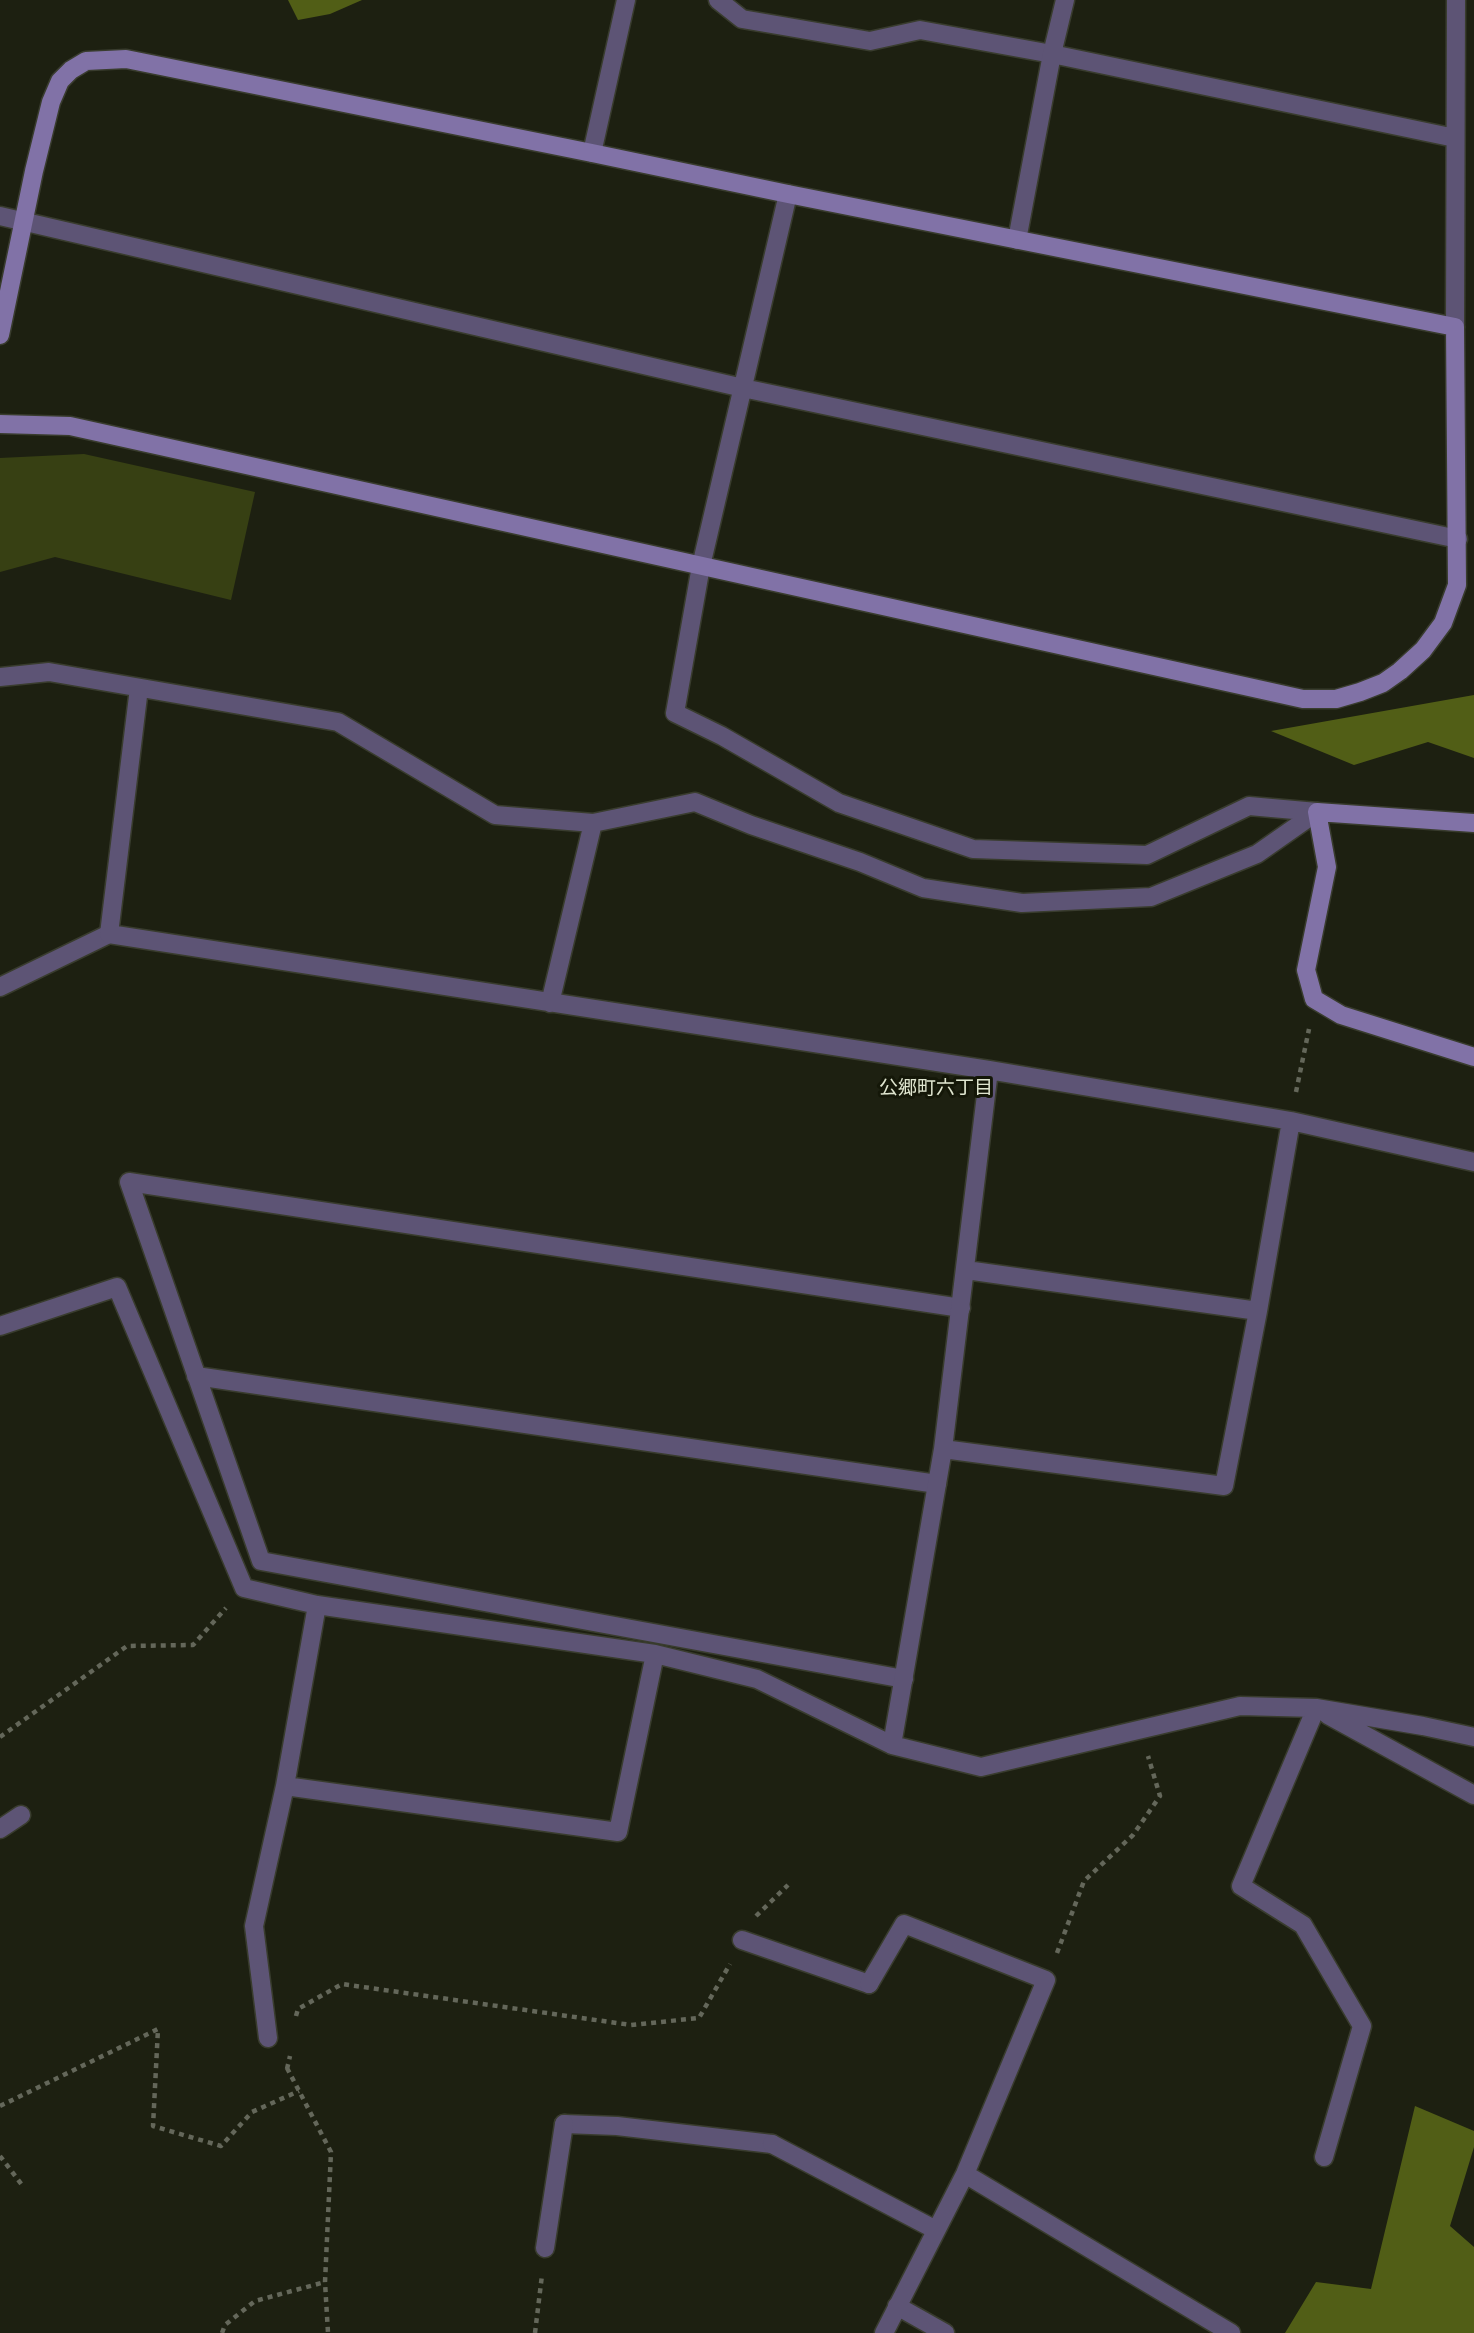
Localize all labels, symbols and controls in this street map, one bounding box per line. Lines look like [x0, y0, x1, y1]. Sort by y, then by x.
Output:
district label: 公郷町六丁目 [879, 1078, 993, 1100]

